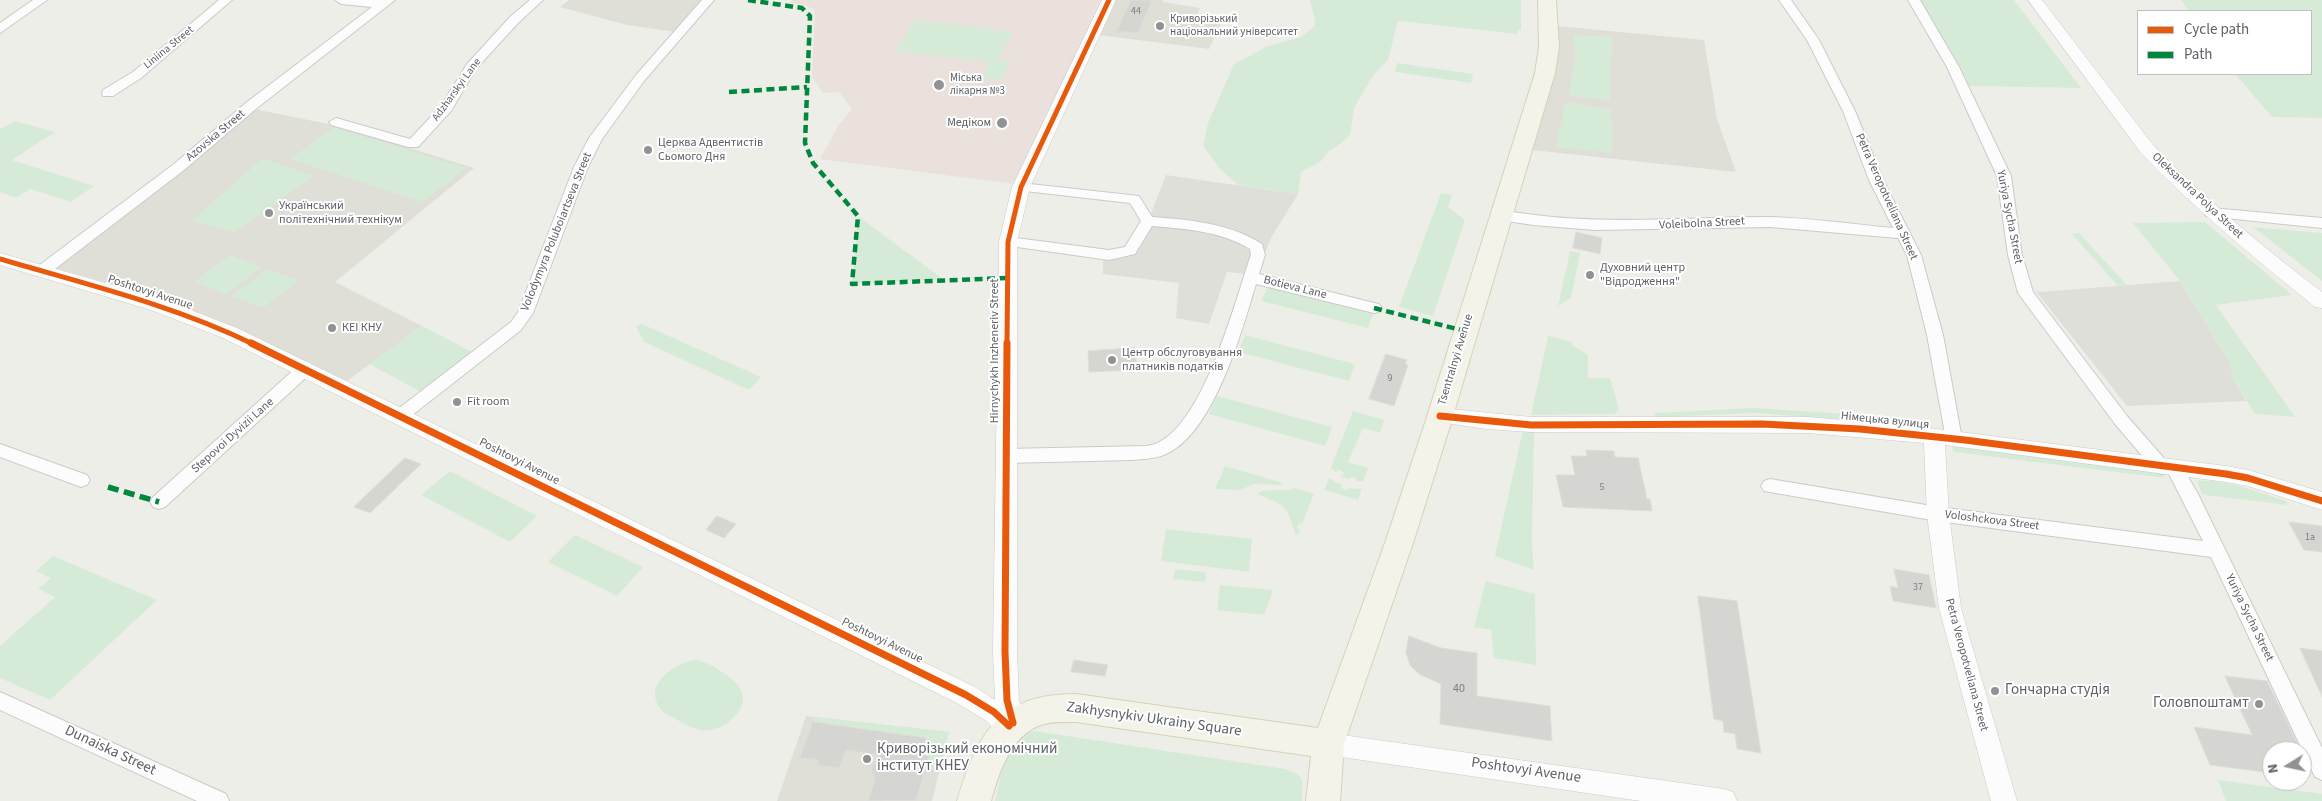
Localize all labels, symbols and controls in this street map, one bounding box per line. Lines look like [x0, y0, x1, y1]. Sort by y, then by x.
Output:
house number: 44 [1131, 6, 1141, 18]
legend [2137, 10, 2312, 75]
place label: Криворізький національний університет [1170, 13, 1298, 39]
text: Cycle path [2184, 19, 2249, 40]
marker: Криворізький національний університет [1154, 20, 1166, 32]
street label: Liniina Street [141, 24, 197, 72]
text: Path [2184, 44, 2212, 65]
street label: Adzharskyi Lane [430, 56, 484, 124]
place label: Міська лікарня №3 [950, 72, 1005, 98]
marker: Міська лікарня №3 [932, 78, 946, 92]
street label: Azovska Street [183, 107, 249, 165]
place label: Медіком [947, 116, 991, 130]
marker: Медіком [995, 116, 1009, 130]
street label: Petra Veropotveliana Street [1852, 132, 1920, 262]
place label: Церква Адвентистів Сьомого Дня [658, 136, 763, 164]
marker: Церква Адвентистів Сьомого Дня [642, 144, 654, 156]
street label: Oleksandra Polya Street [2148, 150, 2246, 242]
street label: Volodymyra Poluboiartseva Street [518, 151, 596, 313]
street label: Yuriya Sycha Street [1993, 169, 2025, 265]
place label: Український політехнічний технікум [279, 199, 402, 227]
marker: Український політехнічний технікум [263, 207, 275, 219]
street label: Voleibolna Street [1659, 215, 1745, 233]
place label: Духовний центр "Відродження" [1600, 261, 1685, 289]
marker: Духовний центр "Відродження" [1584, 269, 1596, 281]
street label: Poshtovyi Avenue [106, 272, 194, 314]
street label: Botieva Lane [1262, 273, 1328, 303]
street label: Hirnychykh Inzheneriv Street [988, 279, 1002, 423]
street label: Tsentralnyi Avenue [1435, 313, 1477, 407]
place label: КЕІ КНУ [342, 321, 382, 335]
marker: КЕІ КНУ [326, 322, 338, 334]
place label: Центр обслуговування платників податків [1122, 346, 1242, 374]
marker: Центр обслуговування платників податків [1106, 354, 1118, 366]
house number: 9 [1388, 373, 1392, 385]
street label: Stepovoi Dyvizii Lane [189, 395, 277, 477]
place label: Fit room [467, 395, 509, 409]
marker: Fit room [451, 396, 463, 408]
street label: Німецька вулиця [1840, 409, 1930, 433]
street label: Poshtovyi Avenue [476, 436, 562, 488]
house number: 5 [1600, 482, 1604, 494]
street label: Voloshckova Street [1944, 508, 2040, 534]
house number: 1а [2305, 532, 2315, 544]
street label: Yuriya Sycha Street [2222, 572, 2276, 664]
house number: 37 [1913, 582, 1923, 594]
street label: Petra Veropotveliana Street [1941, 597, 1991, 733]
street label: Poshtovyi Avenue [839, 615, 925, 667]
house number: 40 [1453, 682, 1465, 696]
place label: Гончарна студія [2005, 682, 2110, 700]
marker: Гончарна студія [1989, 685, 2001, 697]
place label: Головпоштамт [2153, 695, 2249, 713]
marker: Головпоштамт [2253, 698, 2265, 710]
street label: Zakhysnykiv Ukrainy Square [1065, 699, 1243, 741]
street label: Dunaiska Street [62, 722, 158, 780]
place label: Криворізький економічний інститут КНЕУ [877, 741, 1057, 776]
north arrow [2262, 741, 2312, 791]
marker: Криворізький економічний інститут КНЕУ [861, 753, 873, 765]
street label: Poshtovyi Avenue [1470, 754, 1582, 788]
text: N [2263, 762, 2284, 775]

